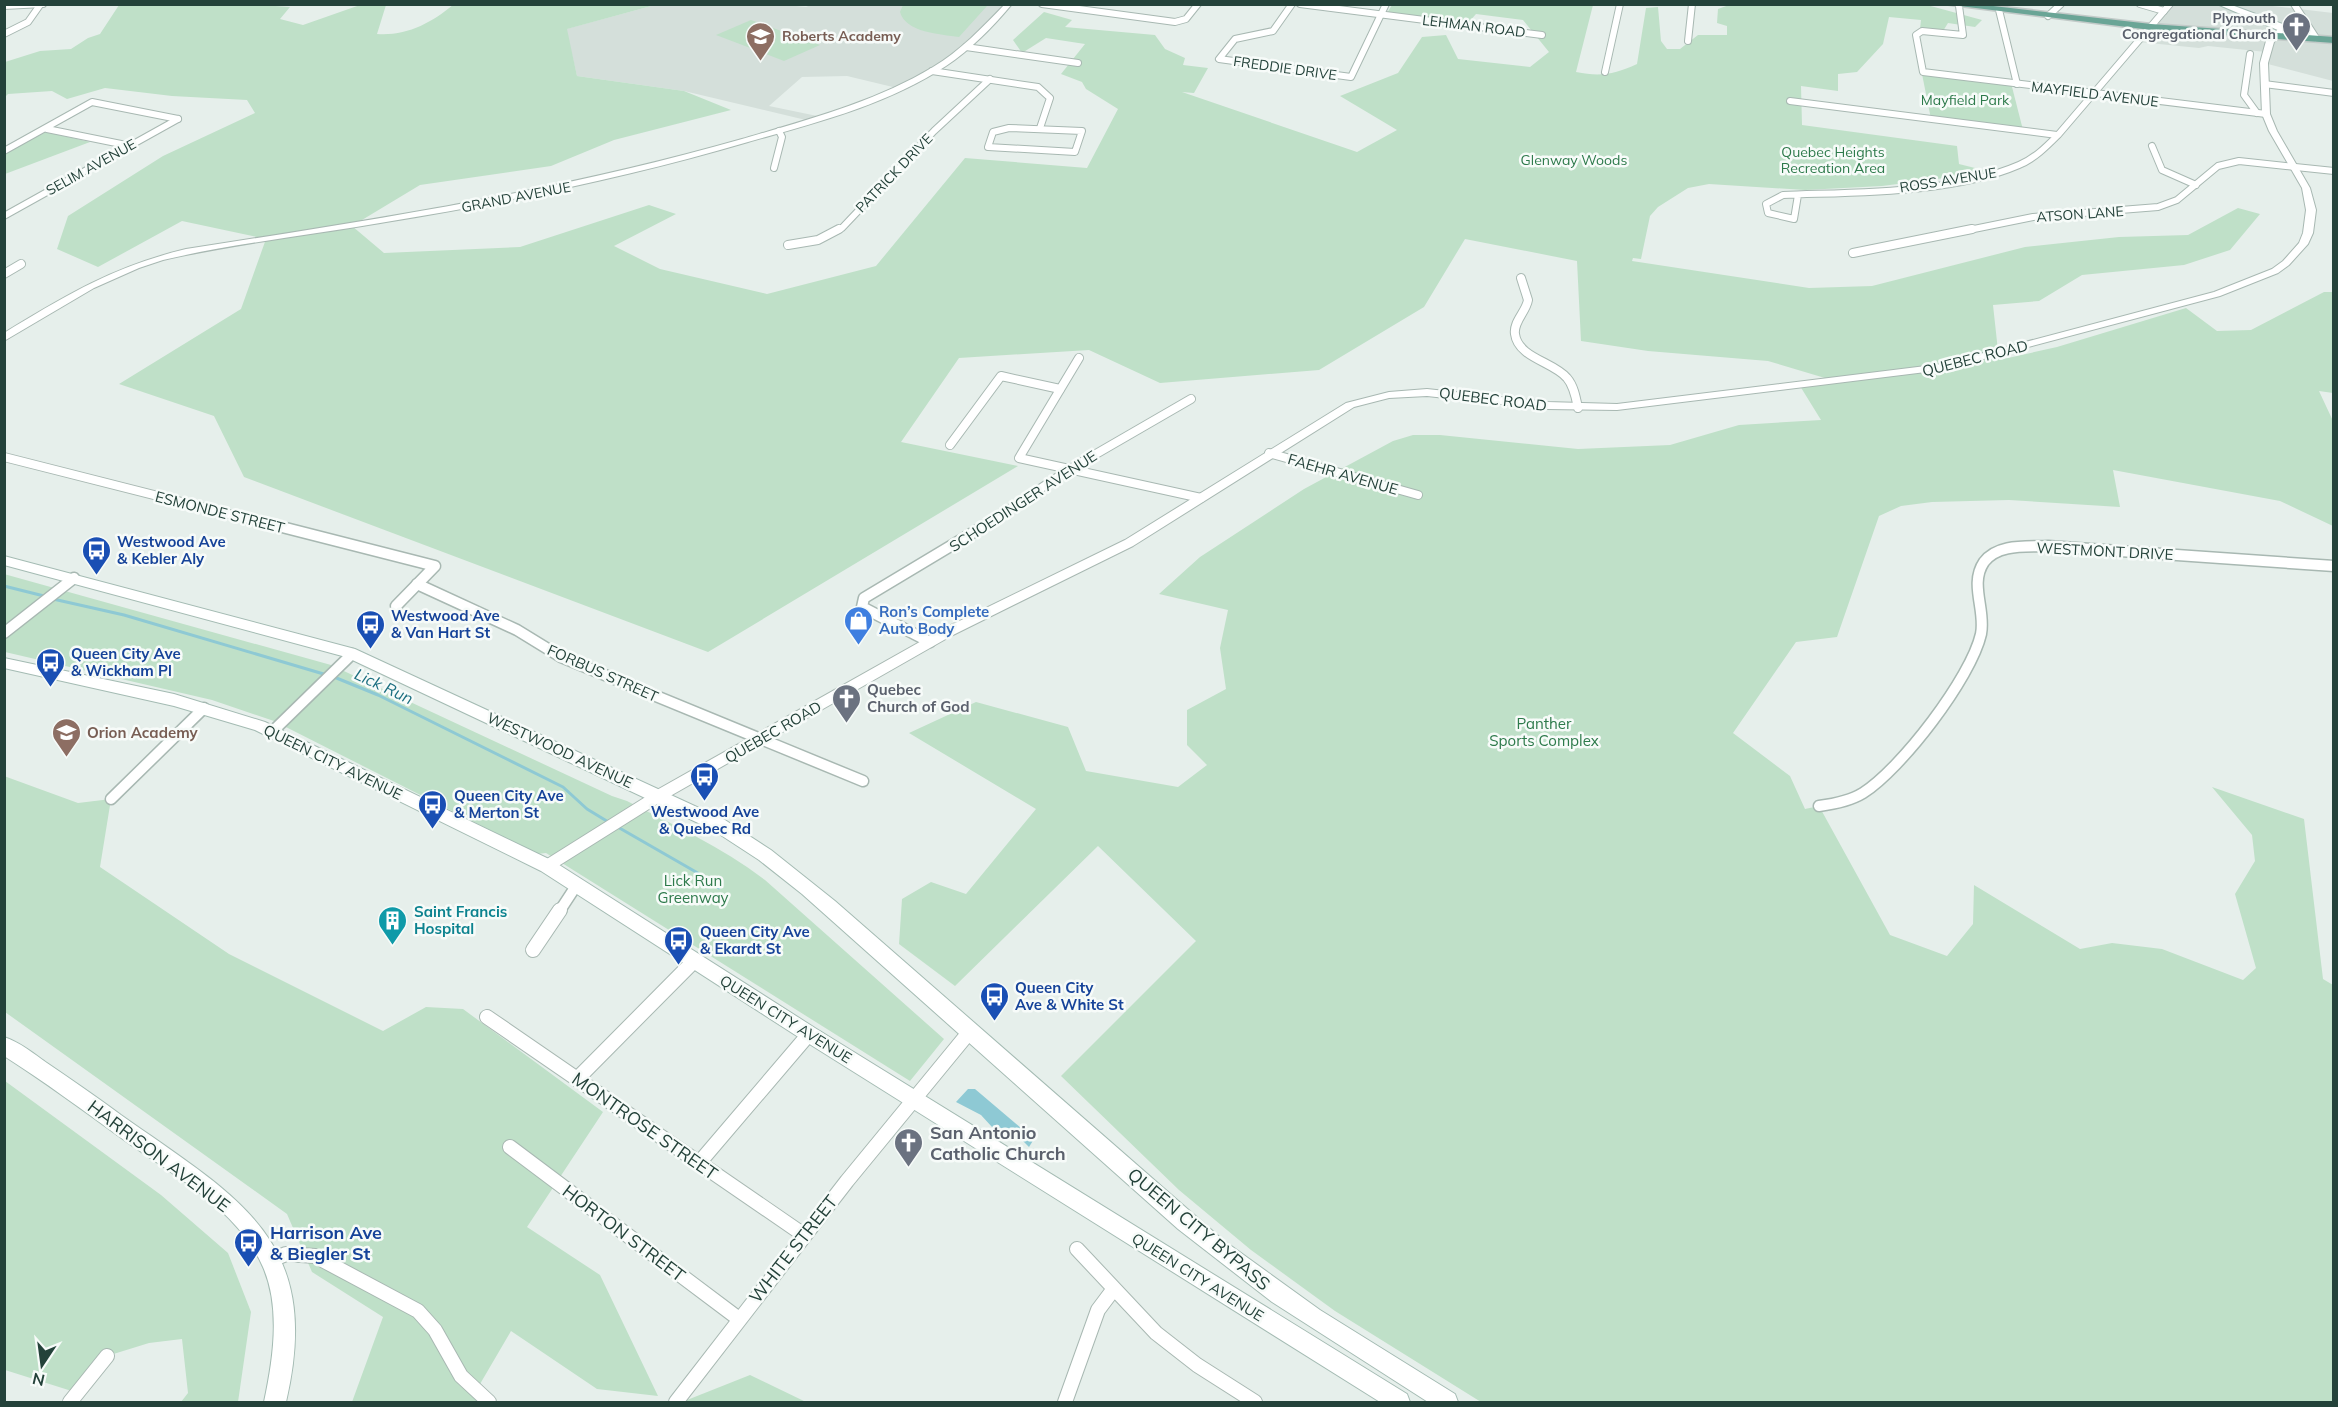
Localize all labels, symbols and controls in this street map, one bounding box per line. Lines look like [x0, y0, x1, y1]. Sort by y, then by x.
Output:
place label: Plymouth Congregational Church [2122, 9, 2276, 43]
church icon: Plymouth Congregational Church [2281, 10, 2313, 52]
street label: LEHMAN ROAD [1421, 11, 1527, 41]
school or university icon: Roberts Academy [745, 20, 777, 62]
place label: Roberts Academy [782, 27, 901, 45]
street label: FREDDIE DRIVE [1232, 52, 1338, 84]
street label: MAYFIELD AVENUE [2030, 77, 2160, 111]
park label: Mayfield Park [1921, 91, 2010, 109]
street label: PATRICK DRIVE [852, 130, 936, 216]
street label: SELIM AVENUE [43, 135, 139, 199]
park label: Quebec Heights Recreation Area [1781, 143, 1885, 177]
park label: Glenway Woods [1521, 151, 1627, 169]
street label: ROSS AVENUE [1898, 163, 1998, 197]
street label: GRAND AVENUE [460, 178, 572, 216]
street label: ATSON LANE [2036, 202, 2124, 226]
street label: QUEBEC ROAD [1920, 336, 2030, 380]
street label: QUEBEC ROAD [1438, 383, 1548, 415]
street label: SCHOEDINGER AVENUE [946, 446, 1101, 556]
street label: FAEHR AVENUE [1286, 449, 1400, 499]
street label: ESMONDE STREET [153, 487, 287, 537]
place label: Westwood Ave & Kebler Aly [117, 532, 226, 568]
bus stop icon: Westwood Ave & Kebler Aly [80, 534, 112, 576]
street label: WESTMONT DRIVE [2036, 538, 2174, 564]
place label: Ron’s Complete Auto Body [879, 602, 989, 638]
shop icon: Ron’s Complete Auto Body [842, 604, 874, 646]
place label: Westwood Ave & Van Hart St [391, 606, 500, 642]
bus stop icon: Westwood Ave & Van Hart St [354, 608, 386, 650]
street label: FORBUS STREET [544, 640, 662, 706]
place label: Queen City Ave & Wickham Pl [71, 644, 181, 680]
bus stop icon: Queen City Ave & Wickham Pl [34, 646, 66, 688]
water label: Lick Run [351, 664, 417, 708]
place label: Quebec Church of God [867, 680, 969, 716]
church icon: Quebec Church of God [830, 682, 862, 724]
street label: QUEBEC ROAD [721, 697, 825, 767]
street label: WESTWOOD AVENUE [484, 708, 636, 792]
park label: Panther Sports Complex [1489, 714, 1599, 750]
school or university icon: Orion Academy [50, 716, 82, 758]
street label: QUEEN CITY AVENUE [260, 720, 406, 804]
place label: Orion Academy [87, 723, 199, 742]
bus stop icon: Westwood Ave & Quebec Rd [689, 760, 721, 802]
place label: Queen City Ave & Merton St [454, 786, 564, 822]
bus stop icon: Queen City Ave & Merton St [417, 788, 449, 830]
place label: Westwood Ave & Quebec Rd [651, 802, 759, 838]
park label: Lick Run Greenway [657, 871, 729, 907]
place label: Saint Francis Hospital [414, 902, 507, 938]
building icon: Saint Francis Hospital [377, 904, 409, 946]
place label: Queen City Ave & Ekardt St [700, 922, 810, 958]
bus stop icon: Queen City Ave & Ekardt St [663, 924, 695, 966]
street label: QUEEN CITY AVENUE [716, 971, 856, 1067]
place label: Queen City Ave & White St [1015, 978, 1124, 1014]
bus stop icon: Queen City Ave & White St [978, 980, 1010, 1022]
street label: MONTROSE STREET [568, 1067, 722, 1185]
street label: HARRISON AVENUE [83, 1095, 235, 1217]
place label: San Antonio Catholic Church [930, 1121, 1066, 1165]
church icon: San Antonio Catholic Church [893, 1126, 925, 1168]
street label: QUEEN CITY BYPASS [1123, 1163, 1275, 1295]
street label: HORTON STREET [558, 1179, 690, 1287]
street label: WHITE STREET [744, 1190, 842, 1308]
place label: Harrison Ave & Biegler St [270, 1221, 382, 1265]
bus stop icon: Harrison Ave & Biegler St [233, 1226, 265, 1268]
street label: QUEEN CITY AVENUE [1128, 1229, 1268, 1325]
north arrow [12, 1335, 72, 1395]
text: N [30, 1369, 47, 1391]

